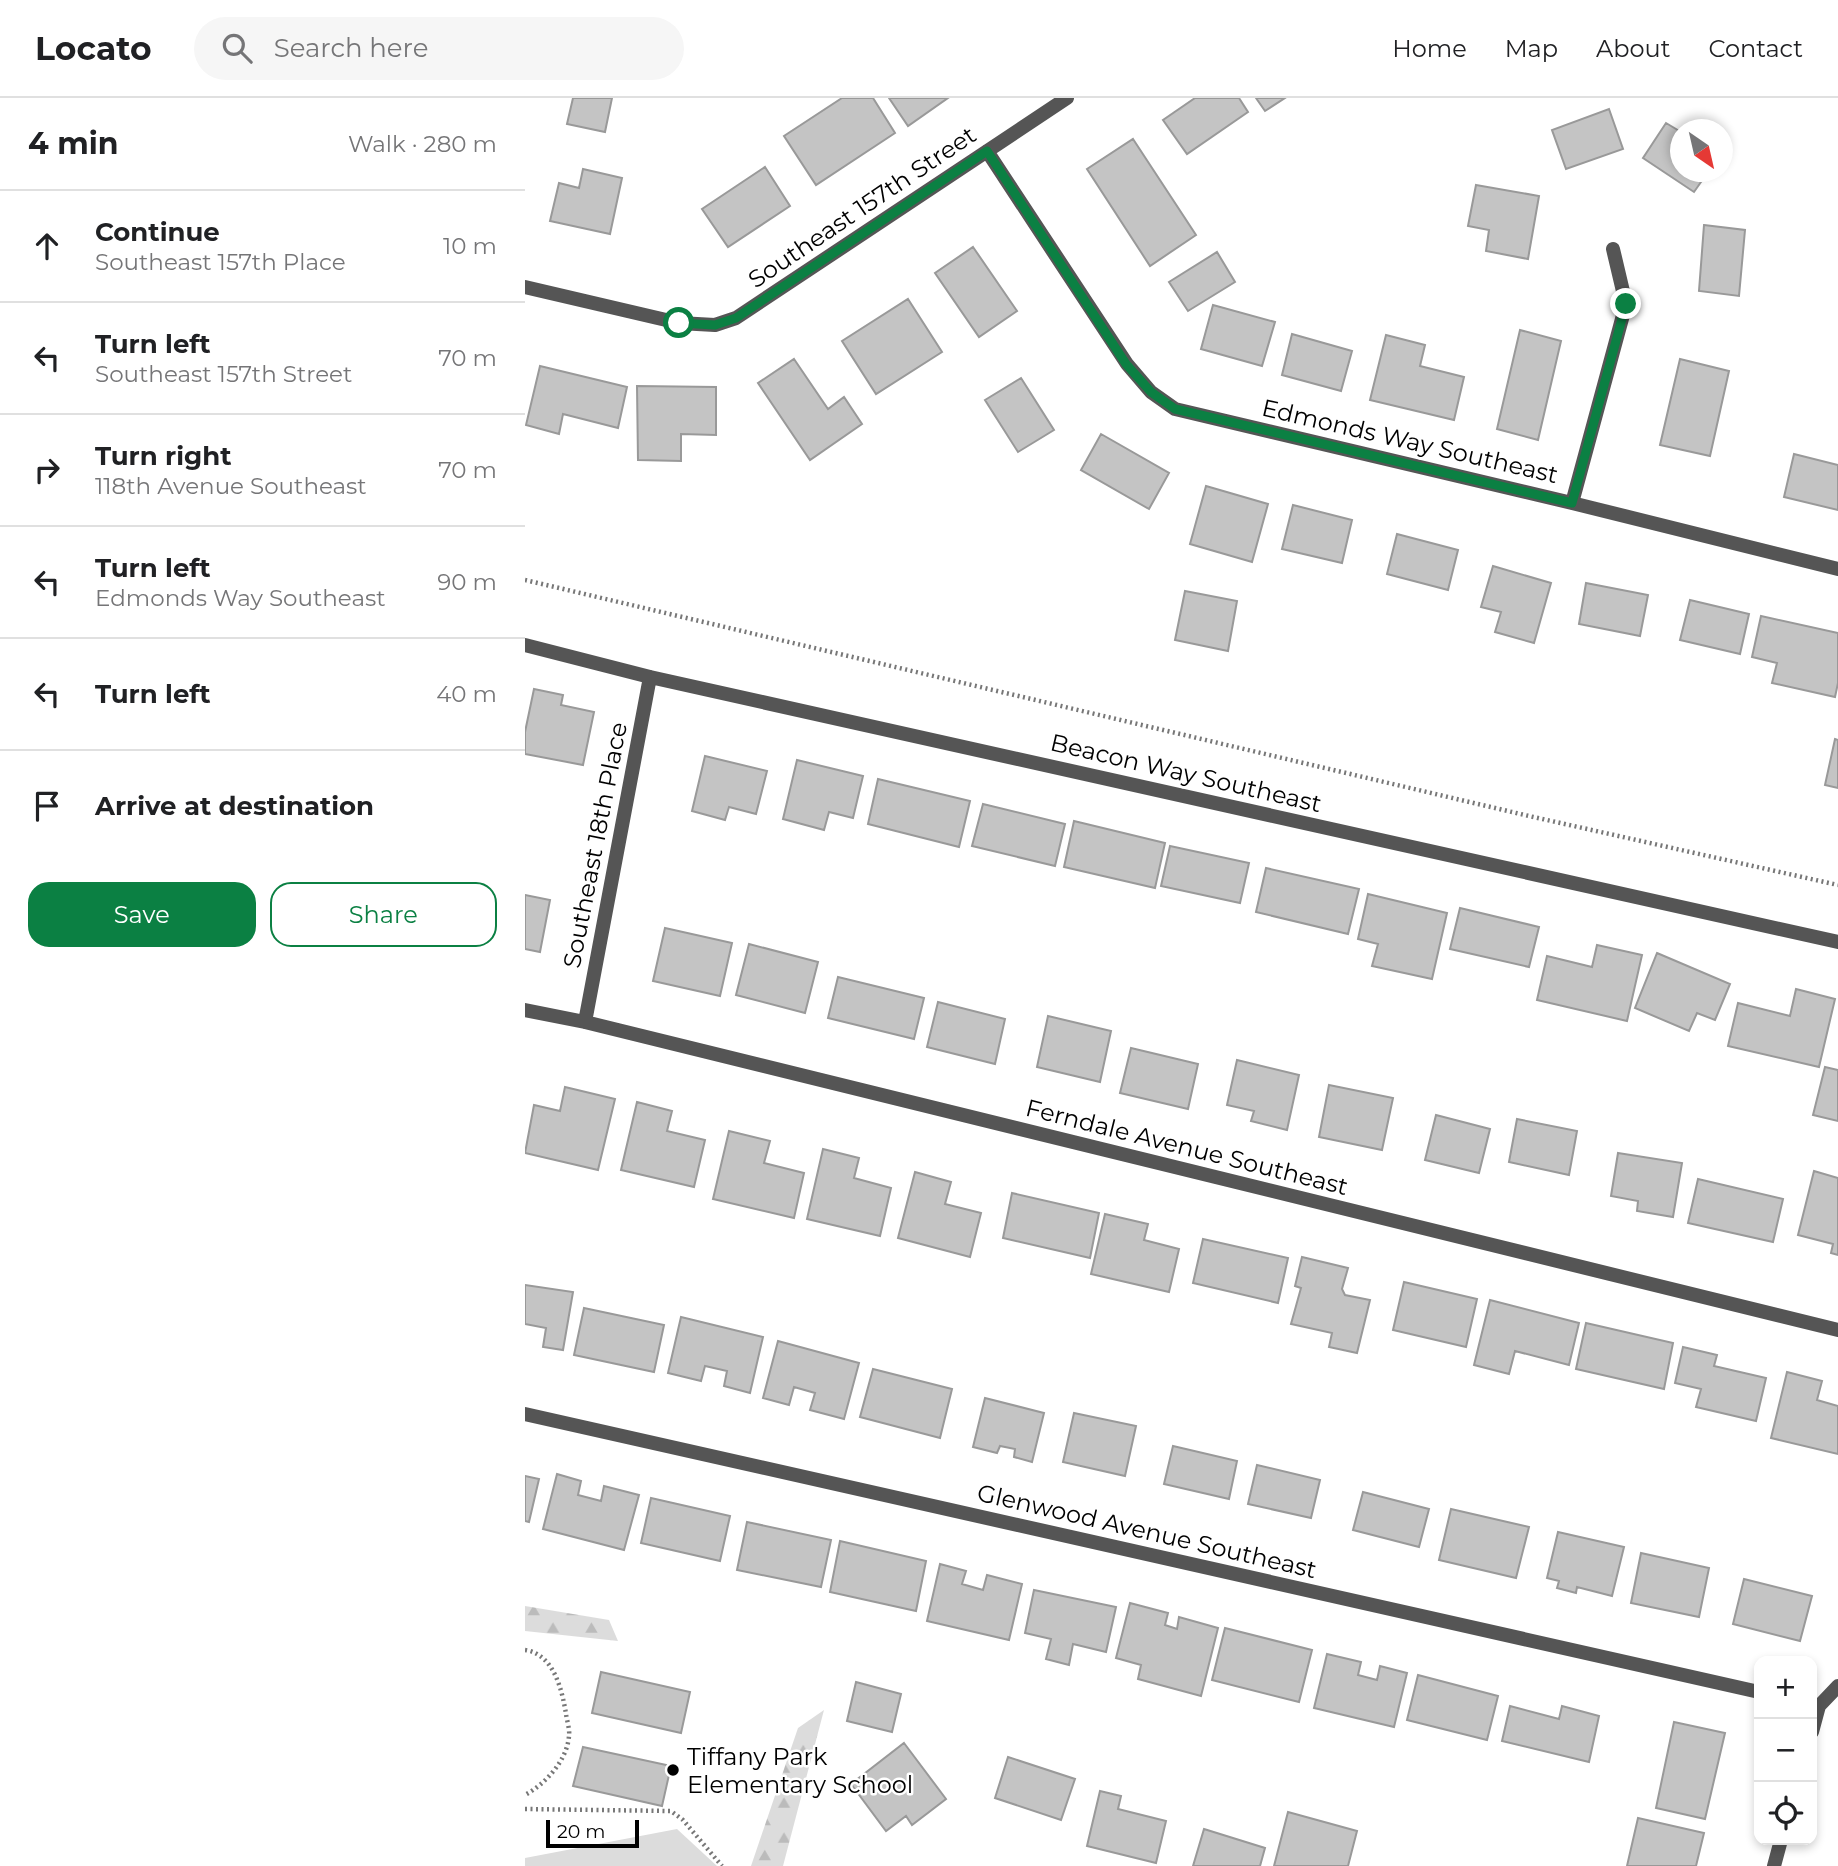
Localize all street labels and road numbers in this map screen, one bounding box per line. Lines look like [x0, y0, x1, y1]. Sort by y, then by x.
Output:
street label: Southeast 157th Street [743, 120, 982, 294]
street label: Edmonds Way Southeast [1259, 393, 1561, 489]
street label: Southeast 18th Place [557, 720, 633, 970]
street label: Beacon Way Southeast [1048, 728, 1325, 818]
street label: Ferndale Avenue Southeast [1023, 1093, 1351, 1201]
street label: Glenwood Avenue Southeast [974, 1478, 1320, 1584]

